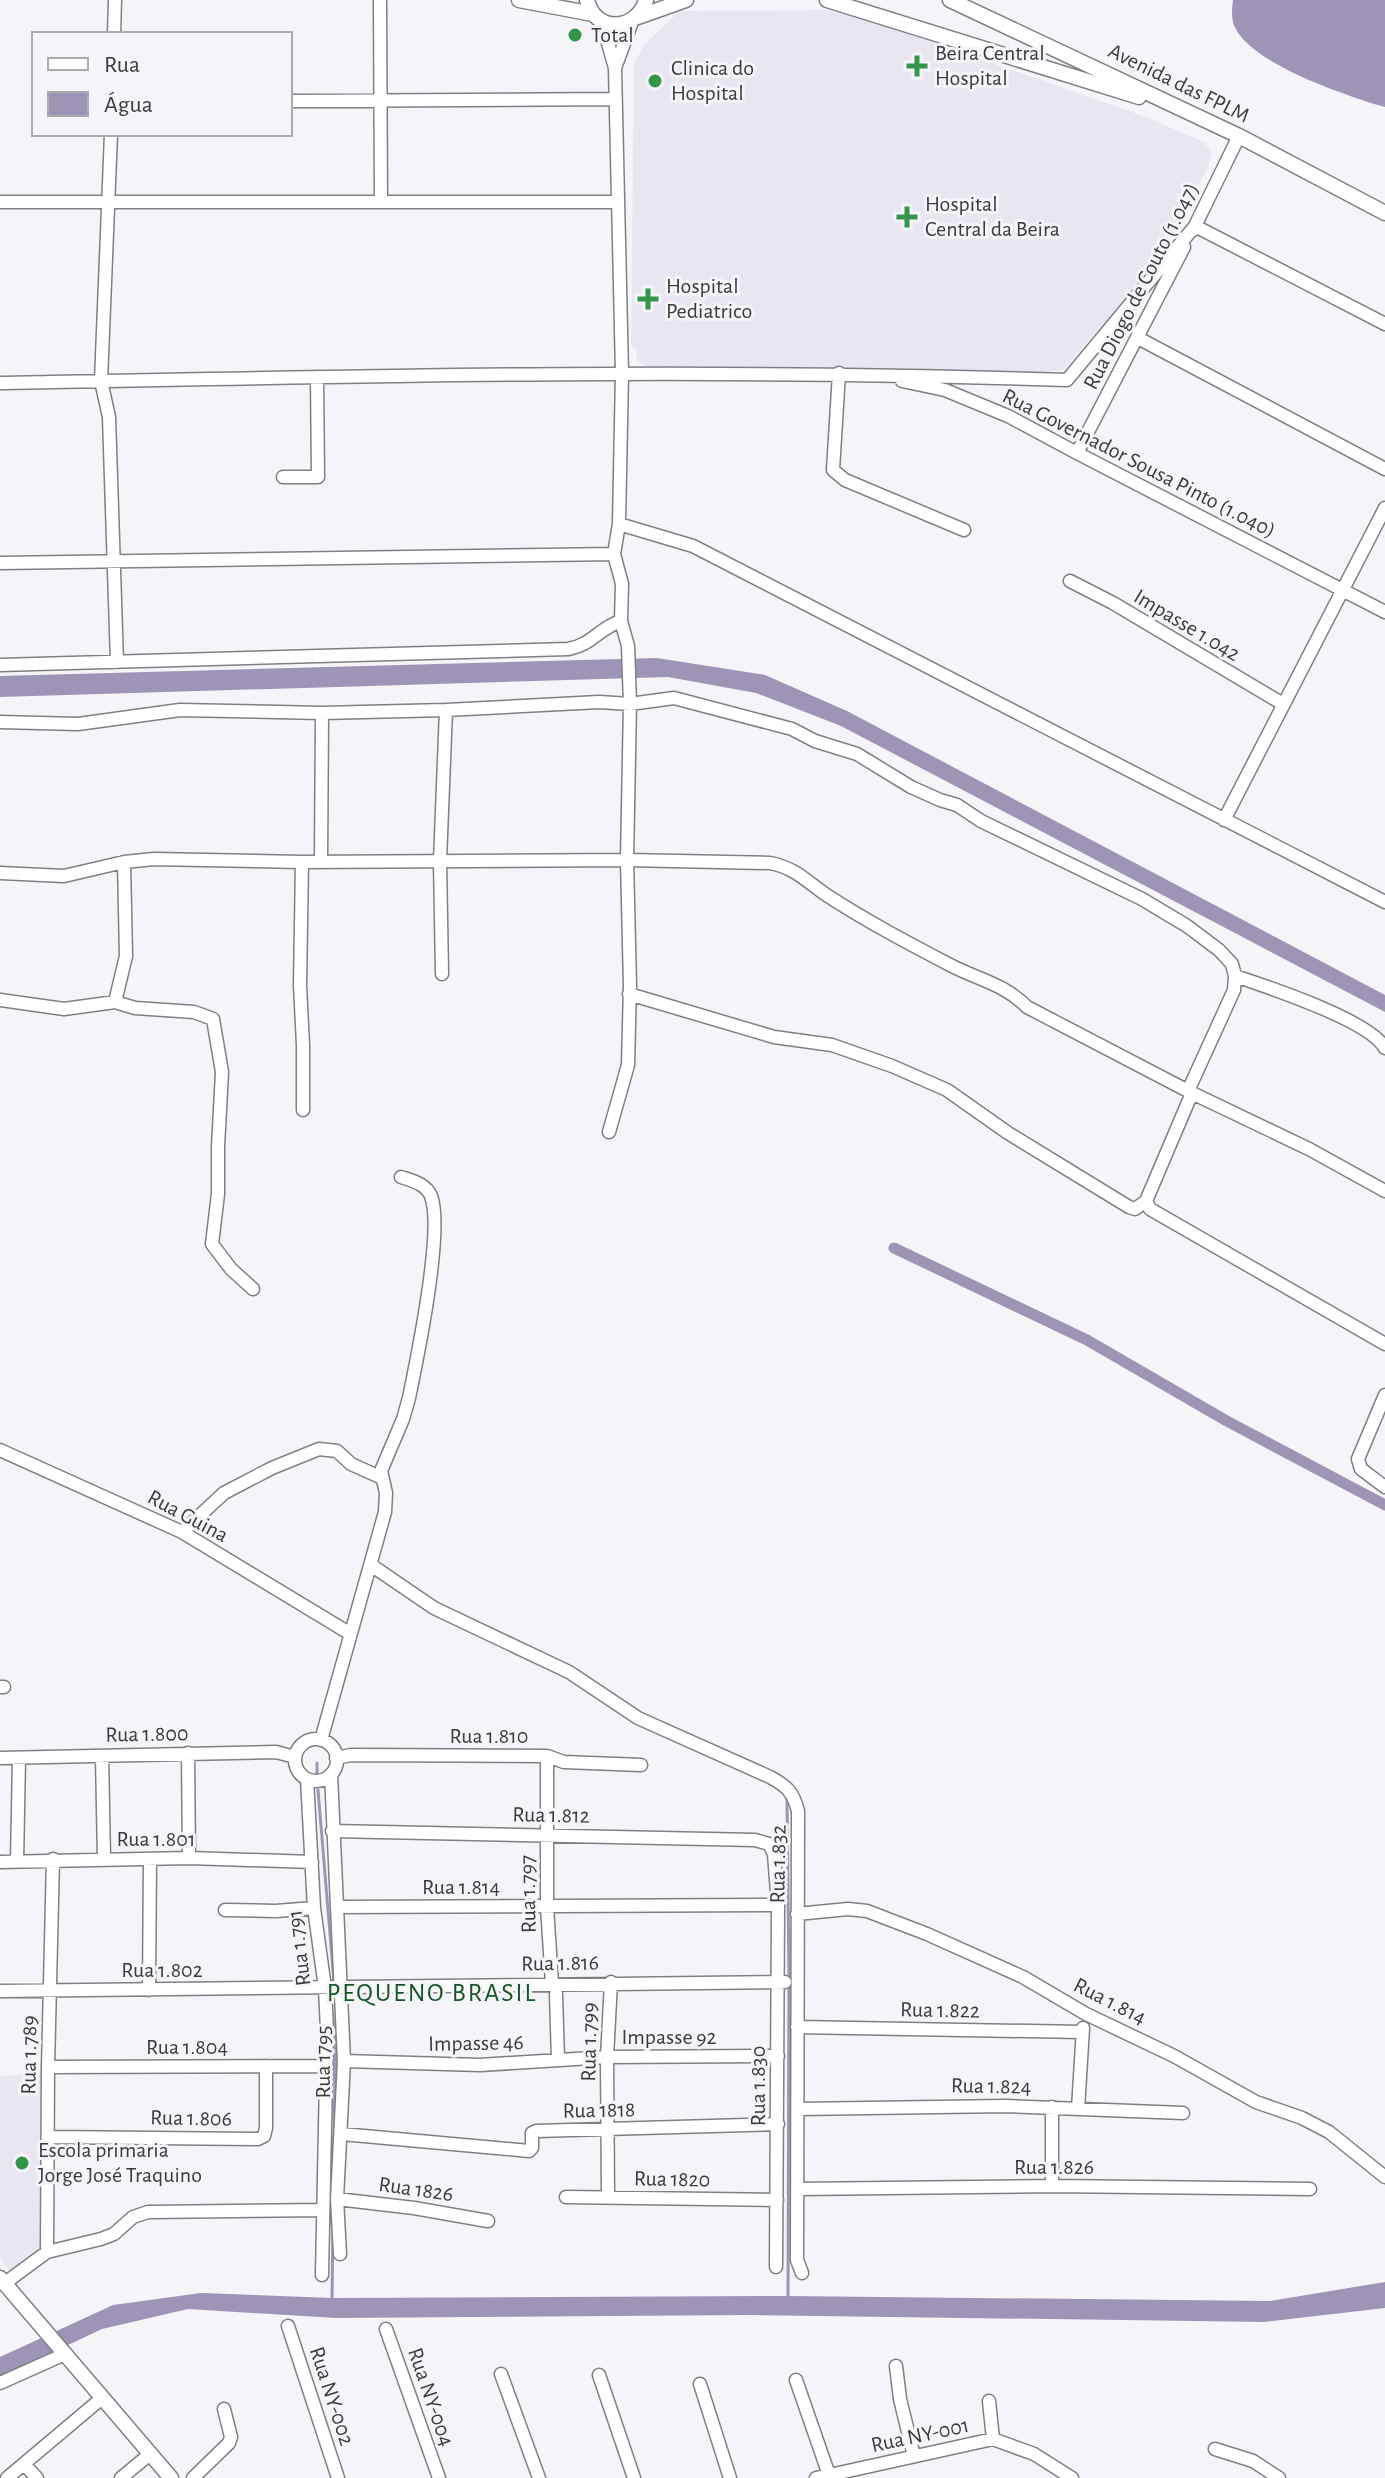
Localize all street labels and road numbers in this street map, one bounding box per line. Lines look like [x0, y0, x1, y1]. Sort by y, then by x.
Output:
street label: Avenida das FPLM [1105, 39, 1253, 127]
street label: Rua Diogo de Couto (1.047) [1079, 179, 1203, 393]
street label: Rua Governador Sousa Pinto (1.040) [999, 384, 1279, 542]
street label: Impasse 1.042 [1130, 585, 1244, 665]
street label: Rua Guina [144, 1486, 232, 1546]
street label: Rua 1.800 [105, 1722, 189, 1746]
street label: Rua 1.810 [449, 1725, 529, 1747]
street label: Rua 1.812 [512, 1803, 590, 1827]
street label: Rua 1.832 [766, 1824, 790, 1904]
street label: Rua 1.801 [116, 1828, 196, 1850]
street label: Rua 1.797 [516, 1855, 540, 1933]
street label: Rua 1.814 [422, 1876, 500, 1898]
street label: Rua 1.791 [283, 1909, 315, 1987]
street label: Rua 1.816 [521, 1951, 599, 1975]
street label: Rua 1.802 [121, 1959, 203, 1981]
street label: Rua 1.814 [1070, 1974, 1150, 2028]
street label: Rua 1.822 [900, 1998, 980, 2022]
street label: Rua 1.799 [577, 2002, 601, 2082]
street label: Rua 1.789 [17, 2015, 41, 2095]
street label: Rua 1795 [312, 2025, 334, 2099]
street label: Impasse 92 [621, 2026, 717, 2048]
street label: Impasse 46 [428, 2031, 524, 2055]
street label: Rua 1.804 [146, 2036, 228, 2058]
street label: Rua 1.830 [747, 2046, 769, 2126]
street label: Rua 1.824 [951, 2074, 1031, 2098]
street label: Rua 1818 [562, 2098, 636, 2122]
street label: Rua 1.806 [150, 2106, 232, 2130]
street label: Rua 1.826 [1014, 2156, 1094, 2178]
street label: Rua 1820 [634, 2167, 710, 2191]
street label: Rua 1826 [377, 2173, 455, 2205]
street label: Rua NY-002 [306, 2344, 358, 2448]
street label: Rua NY-004 [404, 2345, 458, 2449]
street label: Rua NY-001 [869, 2414, 971, 2456]

